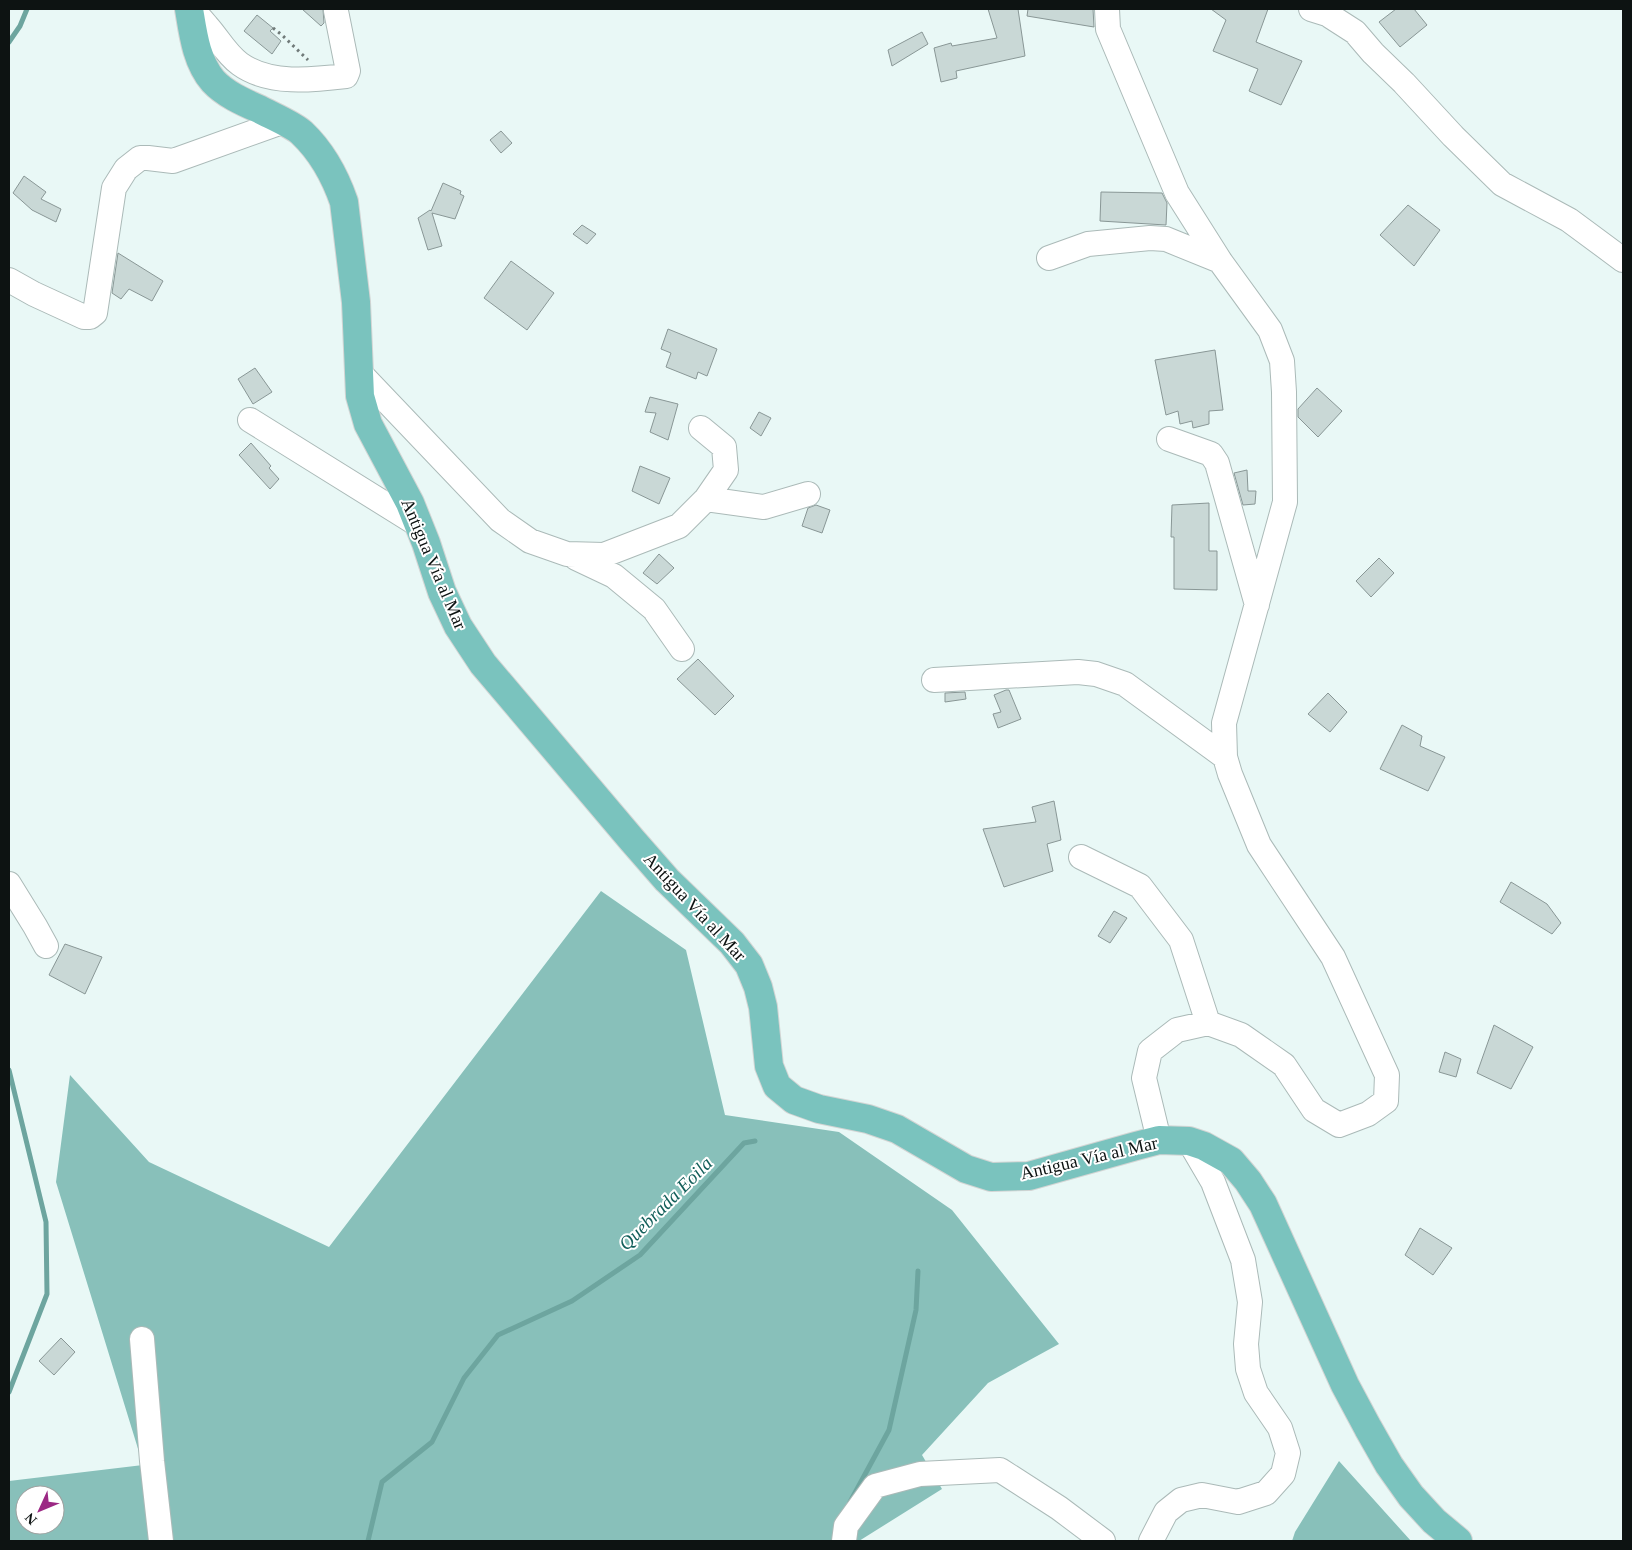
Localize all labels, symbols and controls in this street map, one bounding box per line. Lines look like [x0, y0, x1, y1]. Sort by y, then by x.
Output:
street label: Antigua Vía al Mar [397, 496, 471, 632]
street label: Antigua Vía al Mar [640, 849, 750, 965]
street label: Antigua Vía al Mar [1018, 1132, 1160, 1184]
water label: Quebrada Eoila [614, 1152, 716, 1254]
north arrow [15, 1485, 65, 1535]
text: N [22, 1510, 40, 1528]

